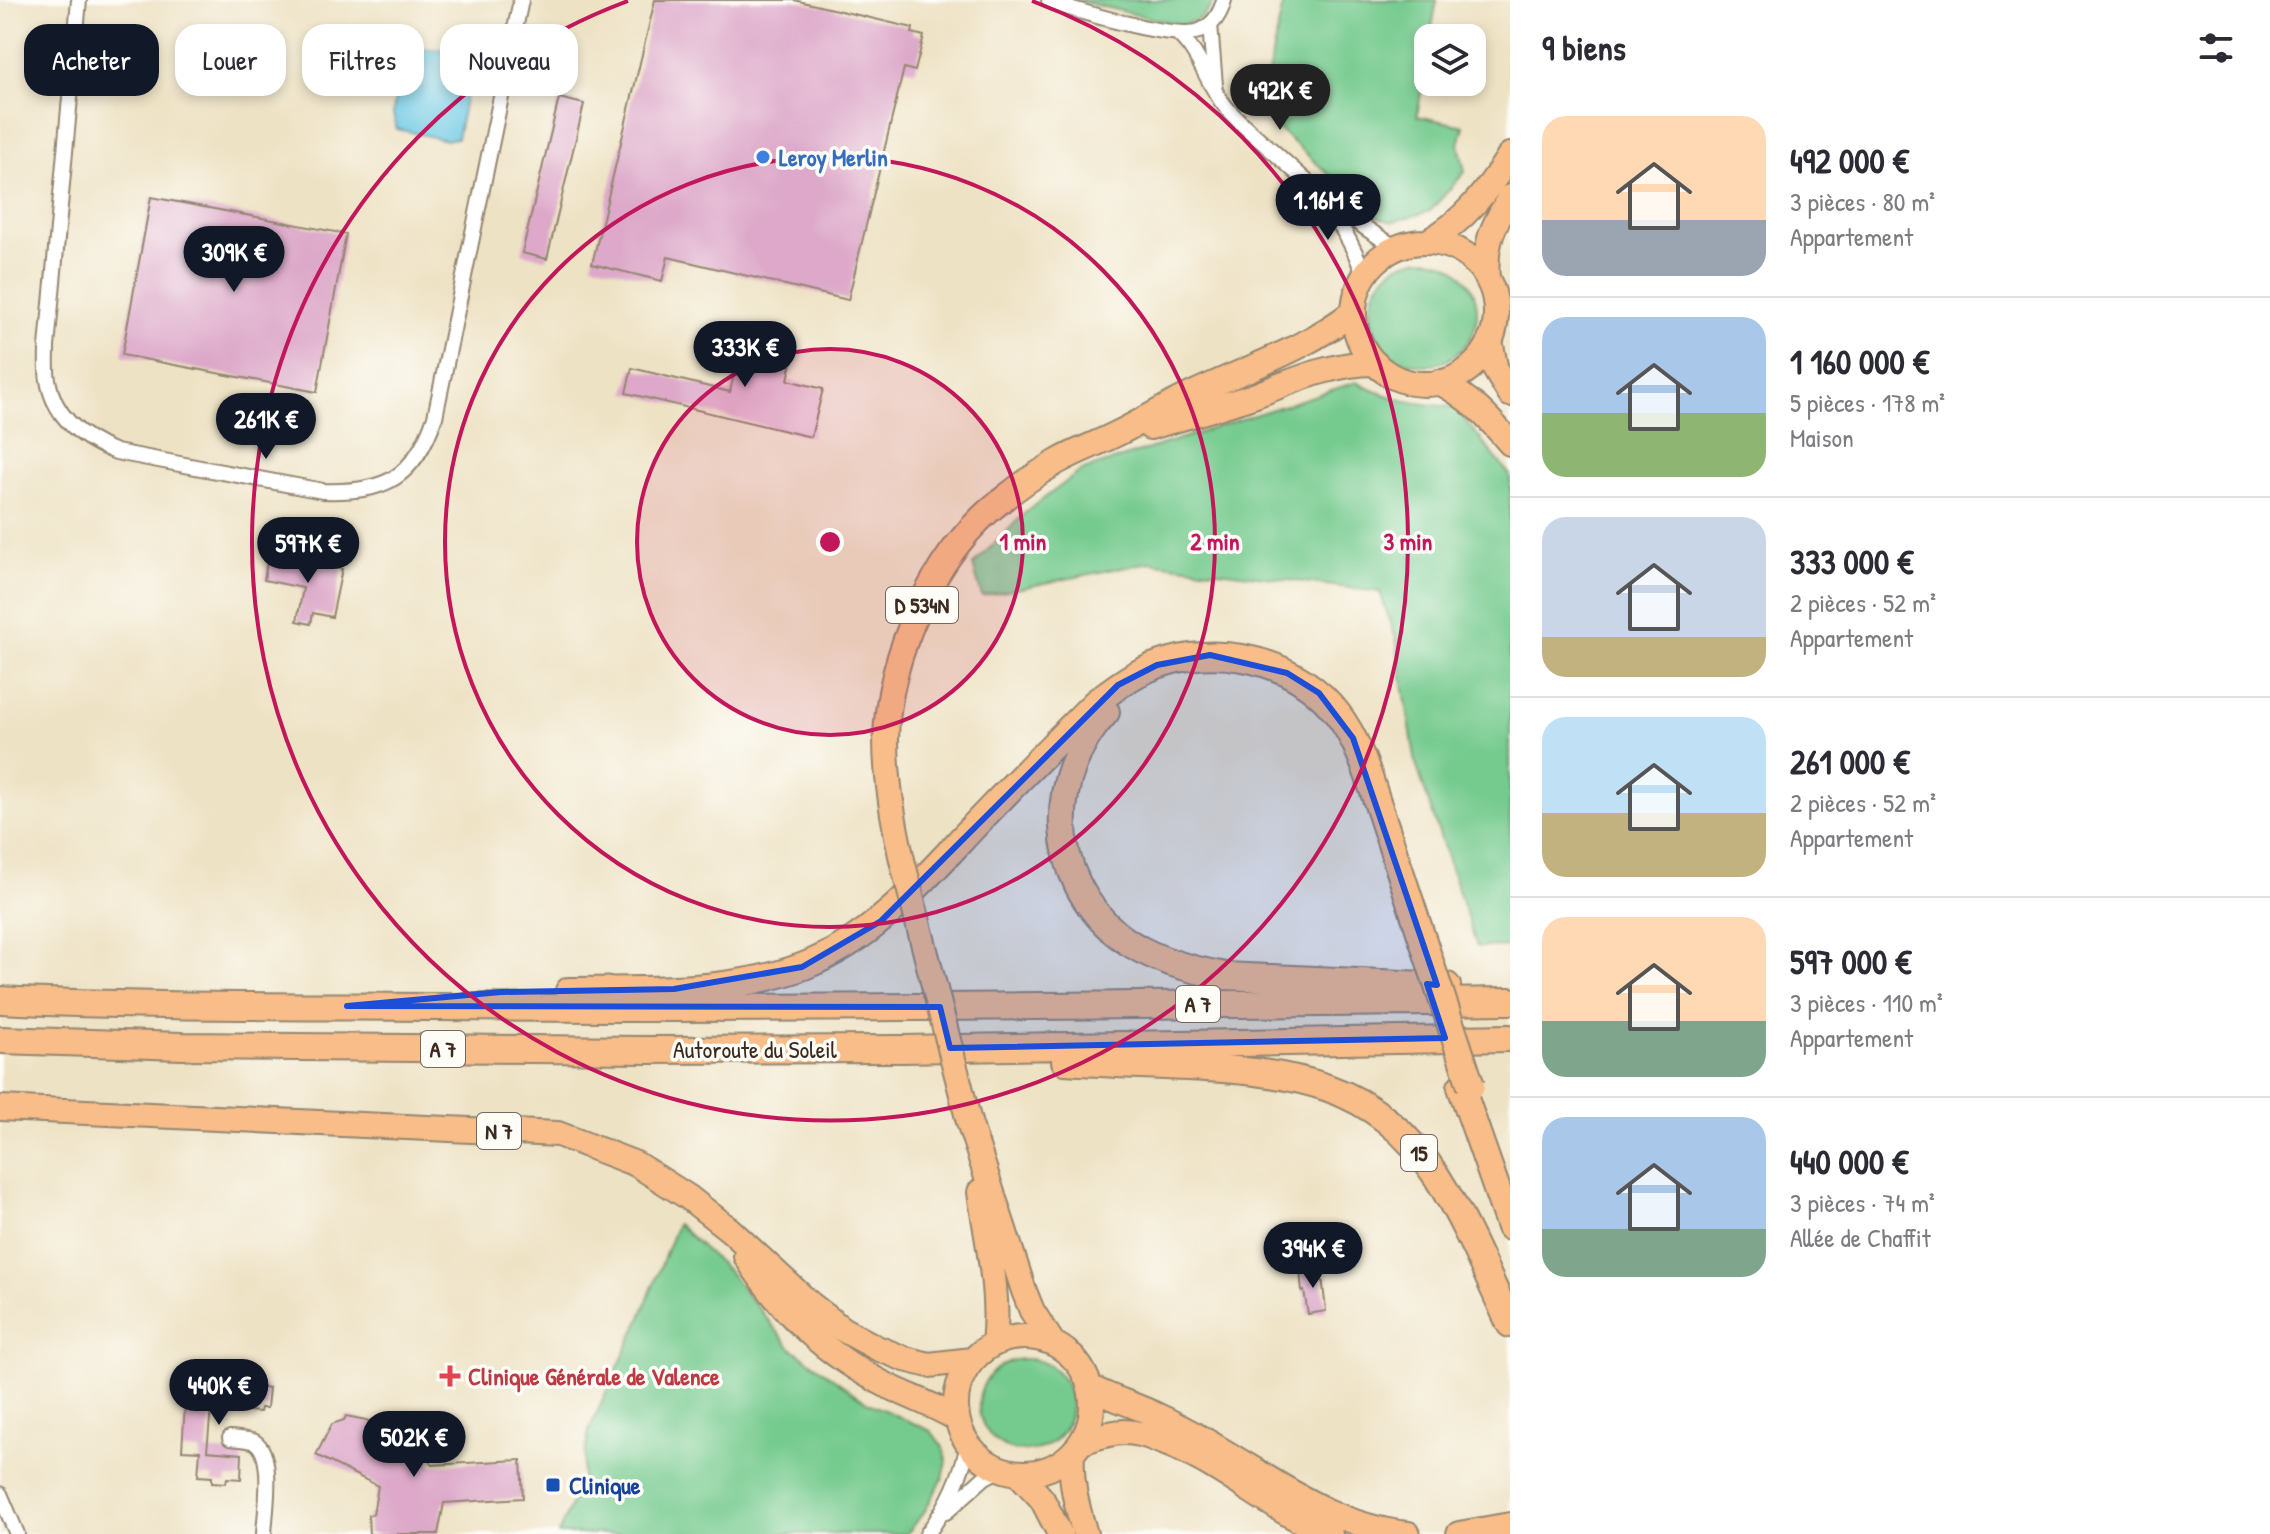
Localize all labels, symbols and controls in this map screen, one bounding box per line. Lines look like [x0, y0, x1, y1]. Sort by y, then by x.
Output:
chip: Acheter [24, 24, 159, 96]
chip: Louer [175, 24, 286, 96]
chip: Filtres [302, 24, 424, 96]
chip: Nouveau [440, 24, 578, 96]
map controls [1414, 24, 1486, 96]
button: layers [1414, 24, 1486, 96]
text: 9 biens [1542, 25, 1626, 71]
icon: filters [2194, 26, 2238, 70]
pin: 492K € [1215, 64, 1345, 132]
text: 492K € [1248, 72, 1312, 107]
text: 492 000 € [1790, 138, 1909, 184]
place label: Leroy Merlin [779, 141, 888, 174]
marker: Leroy Merlin [754, 148, 772, 166]
icon: home [1606, 148, 1702, 244]
pin: 1.16M € [1254, 174, 1402, 242]
text: 1.16M € [1294, 182, 1362, 217]
text: 3 pièces · 80 m² [1790, 184, 1935, 219]
text: Appartement [1790, 219, 1913, 254]
pin: 309K € [169, 226, 299, 294]
text: 309K € [202, 234, 266, 269]
pin: 333K € [680, 321, 810, 389]
text: 333K € [711, 329, 779, 364]
text: 1 160 000 € [1790, 339, 1929, 385]
icon: home [1606, 349, 1702, 445]
text: 5 pièces · 178 m² [1790, 385, 1945, 420]
pin: 261K € [201, 393, 331, 461]
text: 261K € [234, 401, 298, 436]
text: Maison [1790, 420, 1854, 455]
pin: 597K € [243, 517, 373, 585]
text: 597K € [275, 525, 341, 560]
text: 1 min [1000, 525, 1047, 557]
text: 2 min [1190, 525, 1240, 557]
text: 3 min [1384, 525, 1433, 557]
centre of rings [816, 528, 844, 556]
text: 333 000 € [1790, 539, 1913, 585]
icon: home [1606, 549, 1702, 645]
text: 2 pièces · 52 m² [1790, 585, 1936, 620]
road number: D 534N [886, 587, 958, 623]
text: Appartement [1790, 620, 1913, 655]
text: 261 000 € [1790, 739, 1910, 785]
icon: home [1606, 749, 1702, 845]
text: 2 pièces · 52 m² [1790, 785, 1936, 820]
text: Appartement [1790, 820, 1913, 855]
text: 597 000 € [1790, 939, 1911, 985]
icon: home [1606, 949, 1702, 1045]
text: 3 pièces · 110 m² [1790, 985, 1943, 1020]
road number: A 7 [1176, 986, 1220, 1022]
text: Appartement [1790, 1020, 1913, 1055]
road number: A 7 [421, 1031, 465, 1067]
street label: Autoroute du Soleil [673, 1033, 838, 1065]
road number: N 7 [477, 1113, 521, 1149]
road number: 15 [1401, 1135, 1437, 1171]
text: 440 000 € [1790, 1139, 1908, 1185]
icon: home [1606, 1149, 1702, 1245]
text: 3 pièces · 74 m² [1790, 1185, 1935, 1220]
text: Allée de Chaffit [1790, 1220, 1931, 1255]
pin: 394K € [1248, 1222, 1378, 1290]
text: 394K € [1281, 1230, 1345, 1265]
pin: 440K € [154, 1359, 284, 1427]
place label: Clinique Générale de Valence [468, 1360, 720, 1393]
marker: Clinique Générale de Valence [439, 1365, 461, 1387]
text: 440K € [187, 1367, 251, 1402]
pin: 502K € [349, 1411, 479, 1479]
text: 502K € [381, 1419, 447, 1454]
place label: Clinique [569, 1469, 641, 1502]
marker: Clinique [544, 1476, 562, 1494]

